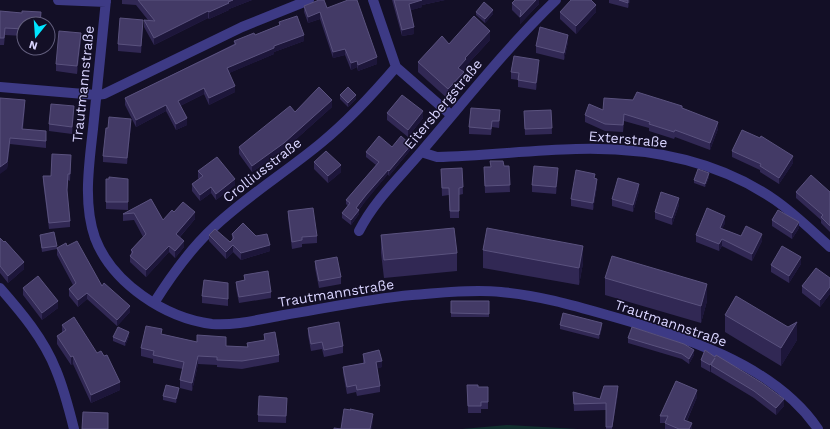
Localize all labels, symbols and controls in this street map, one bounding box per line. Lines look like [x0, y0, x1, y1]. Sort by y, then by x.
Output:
north arrow [16, 16, 56, 56]
street label: Trautmannstraße [69, 25, 97, 143]
text: N [27, 38, 39, 52]
street label: Eitersbergstraße [401, 56, 485, 152]
street label: Exterstraße [588, 128, 668, 150]
street label: Crolliusstraße [220, 134, 304, 206]
street label: Trautmannstraße [277, 276, 395, 310]
street label: Trautmannstraße [613, 296, 729, 350]

